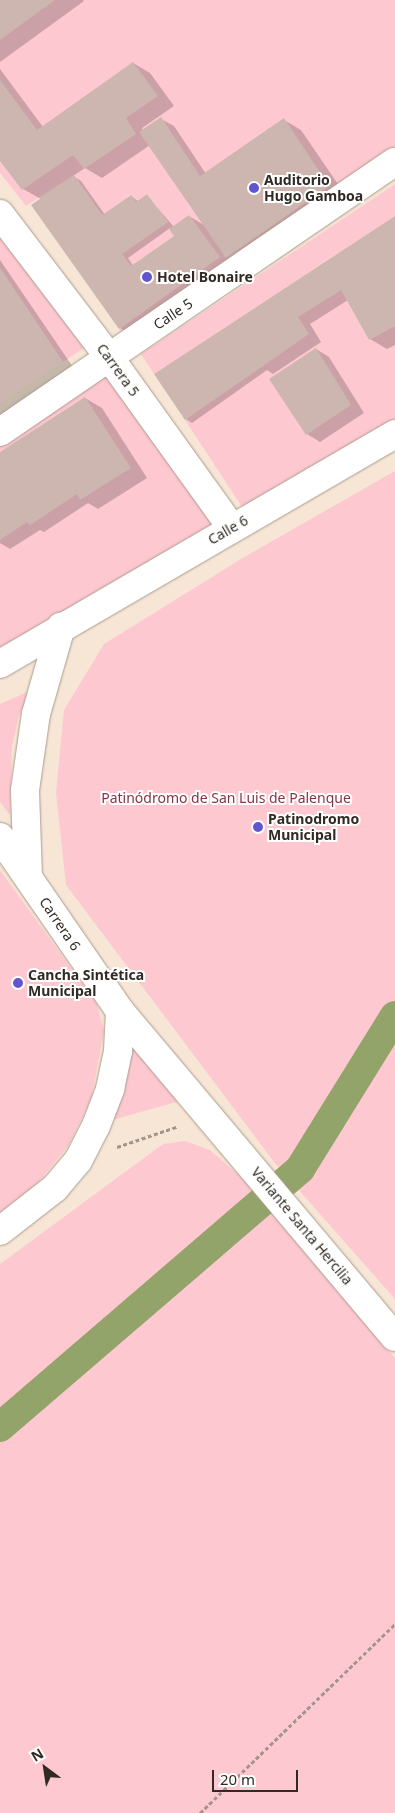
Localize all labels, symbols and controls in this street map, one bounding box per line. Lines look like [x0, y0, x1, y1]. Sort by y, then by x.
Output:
place label: Auditorio Hugo Gamboa [264, 172, 363, 204]
marker: Auditorio Hugo Gamboa [248, 182, 260, 194]
place label: Hotel Bonaire [157, 269, 253, 285]
marker: Hotel Bonaire [141, 271, 153, 283]
street label: Calle 5 [150, 295, 196, 333]
street label: Carrera 5 [93, 340, 143, 400]
street label: Calle 6 [205, 512, 251, 548]
park label: Patinódromo de San Luis de Palenque [101, 790, 351, 806]
place label: Patinodromo Municipal [268, 811, 359, 844]
marker: Patinodromo Municipal [252, 821, 264, 833]
street label: Carrera 6 [36, 894, 84, 954]
place label: Cancha Sintética Municipal [28, 967, 144, 1000]
marker: Cancha Sintética Municipal [12, 977, 24, 989]
street label: Variante Santa Hercilia [248, 1164, 356, 1288]
north arrow [20, 1743, 70, 1793]
text: N [27, 1744, 47, 1766]
scale bar [215, 1760, 301, 1792]
text: 20 m [220, 1769, 255, 1789]

